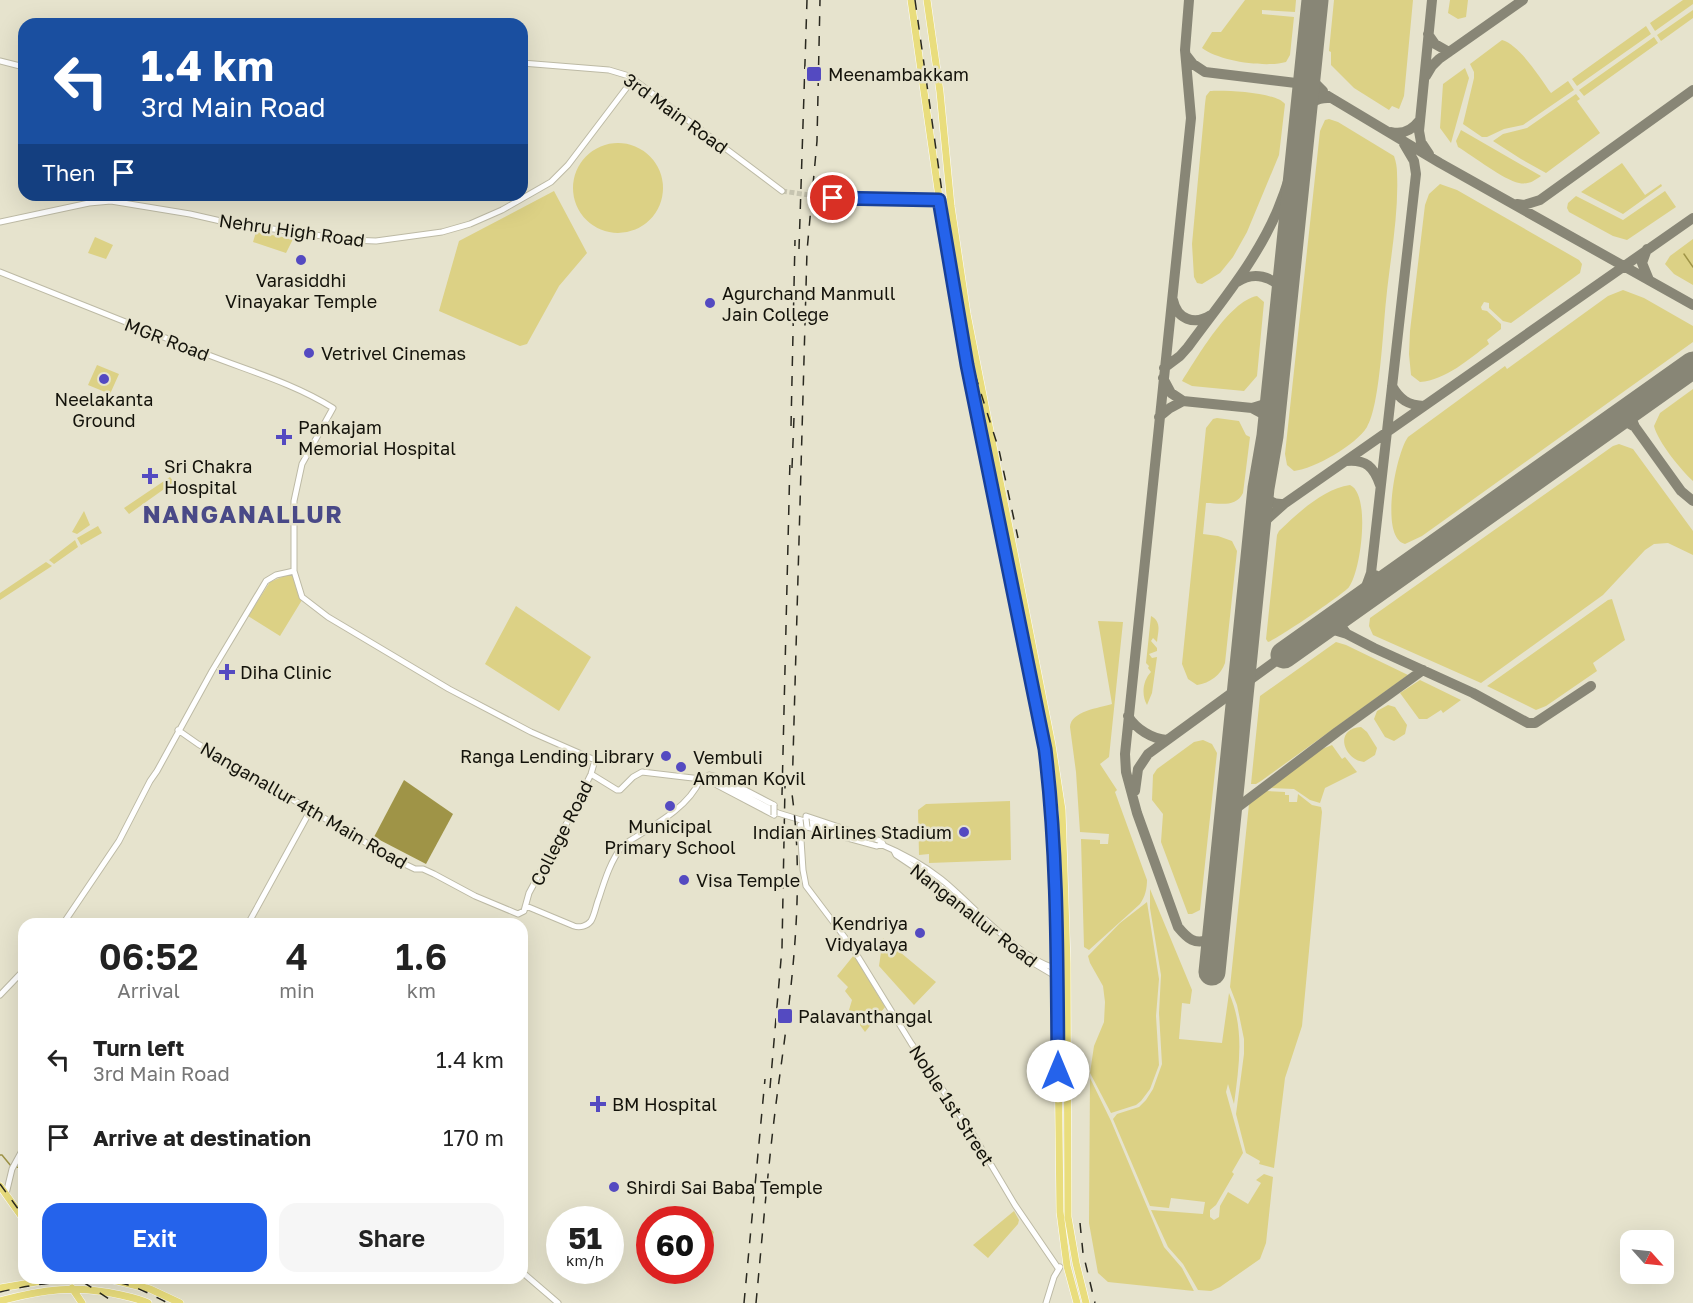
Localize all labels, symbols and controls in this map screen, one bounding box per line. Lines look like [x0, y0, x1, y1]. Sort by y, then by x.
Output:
text: 1.4 km [141, 40, 274, 90]
icon: left [42, 42, 120, 120]
place label: Meenambakkam [828, 63, 969, 85]
marker: Meenambakkam [805, 65, 823, 83]
street label: 3rd Main Road [620, 68, 732, 158]
text: 3rd Main Road [141, 91, 326, 123]
icon: arrive [107, 156, 140, 189]
text: Then [42, 159, 95, 186]
pin [807, 172, 858, 223]
icon: arrive [816, 181, 849, 214]
street label: Nehru High Road [218, 209, 366, 251]
marker: Varasiddhi Vinayakar Temple [294, 253, 308, 267]
place label: Varasiddhi Vinayakar Temple [225, 269, 377, 312]
place label: Agurchand Manmull Jain College [722, 282, 896, 325]
marker: Agurchand Manmull Jain College [703, 296, 717, 310]
street label: MGR Road [122, 313, 212, 365]
place label: Vetrivel Cinemas [321, 342, 466, 364]
marker: Vetrivel Cinemas [302, 346, 316, 360]
marker: Neelakanta Ground [97, 372, 111, 386]
place label: Neelakanta Ground [55, 388, 153, 431]
place label: Pankajam Memorial Hospital [298, 416, 456, 459]
marker: Pankajam Memorial Hospital [275, 428, 293, 446]
place label: Sri Chakra Hospital [164, 455, 253, 498]
marker: Sri Chakra Hospital [141, 467, 159, 485]
district label: NANGANALLUR [143, 499, 343, 528]
place label: Diha Clinic [240, 661, 332, 683]
marker: Diha Clinic [218, 663, 236, 681]
street label: Nanganallur 4th Main Road [197, 737, 411, 873]
place label: Ranga Lending Library [460, 745, 654, 767]
place label: Vembuli Amman Kovil [693, 746, 806, 789]
marker: Ranga Lending Library [659, 749, 673, 763]
marker: Vembuli Amman Kovil [674, 760, 688, 774]
street label: College Road [525, 777, 597, 889]
marker: Municipal Primary School [663, 799, 677, 813]
place label: Municipal Primary School [604, 815, 736, 858]
place label: Indian Airlines Stadium [752, 821, 952, 843]
marker: Indian Airlines Stadium [957, 825, 971, 839]
street label: Nanganallur Road [906, 858, 1042, 972]
place label: Visa Temple [696, 869, 800, 891]
marker: Visa Temple [677, 873, 691, 887]
place label: Kendriya Vidyalaya [825, 912, 908, 955]
marker: Kendriya Vidyalaya [913, 926, 927, 940]
text: 06:52 [99, 935, 199, 978]
text: 4 [286, 935, 308, 978]
text: 1.6 [395, 935, 447, 978]
text: Arrival [117, 978, 180, 1002]
text: min [279, 978, 315, 1002]
text: km [407, 978, 436, 1002]
place label: Palavanthangal [798, 1005, 933, 1027]
marker: Palavanthangal [776, 1007, 794, 1025]
text: Turn left [93, 1034, 184, 1061]
position arrow [1026, 1039, 1090, 1103]
street label: Noble 1st Street [905, 1041, 999, 1169]
icon: left [42, 1043, 75, 1076]
text: 1.4 km [436, 1046, 504, 1073]
text: 3rd Main Road [93, 1061, 230, 1085]
place label: BM Hospital [612, 1093, 717, 1115]
marker: BM Hospital [589, 1095, 607, 1113]
icon: arrive [42, 1121, 75, 1154]
text: Arrive at destination [93, 1124, 311, 1151]
text: 170 m [443, 1124, 504, 1151]
place label: Shirdi Sai Baba Temple [626, 1176, 823, 1198]
marker: Shirdi Sai Baba Temple [607, 1180, 621, 1194]
button: Exit [42, 1203, 267, 1272]
button: Share [279, 1203, 504, 1272]
speed limit sign: 60 [636, 1206, 714, 1284]
text: 51 [568, 1220, 602, 1256]
north arrow [1620, 1230, 1674, 1284]
map controls [1620, 1230, 1674, 1284]
text: km/h [566, 1251, 604, 1269]

